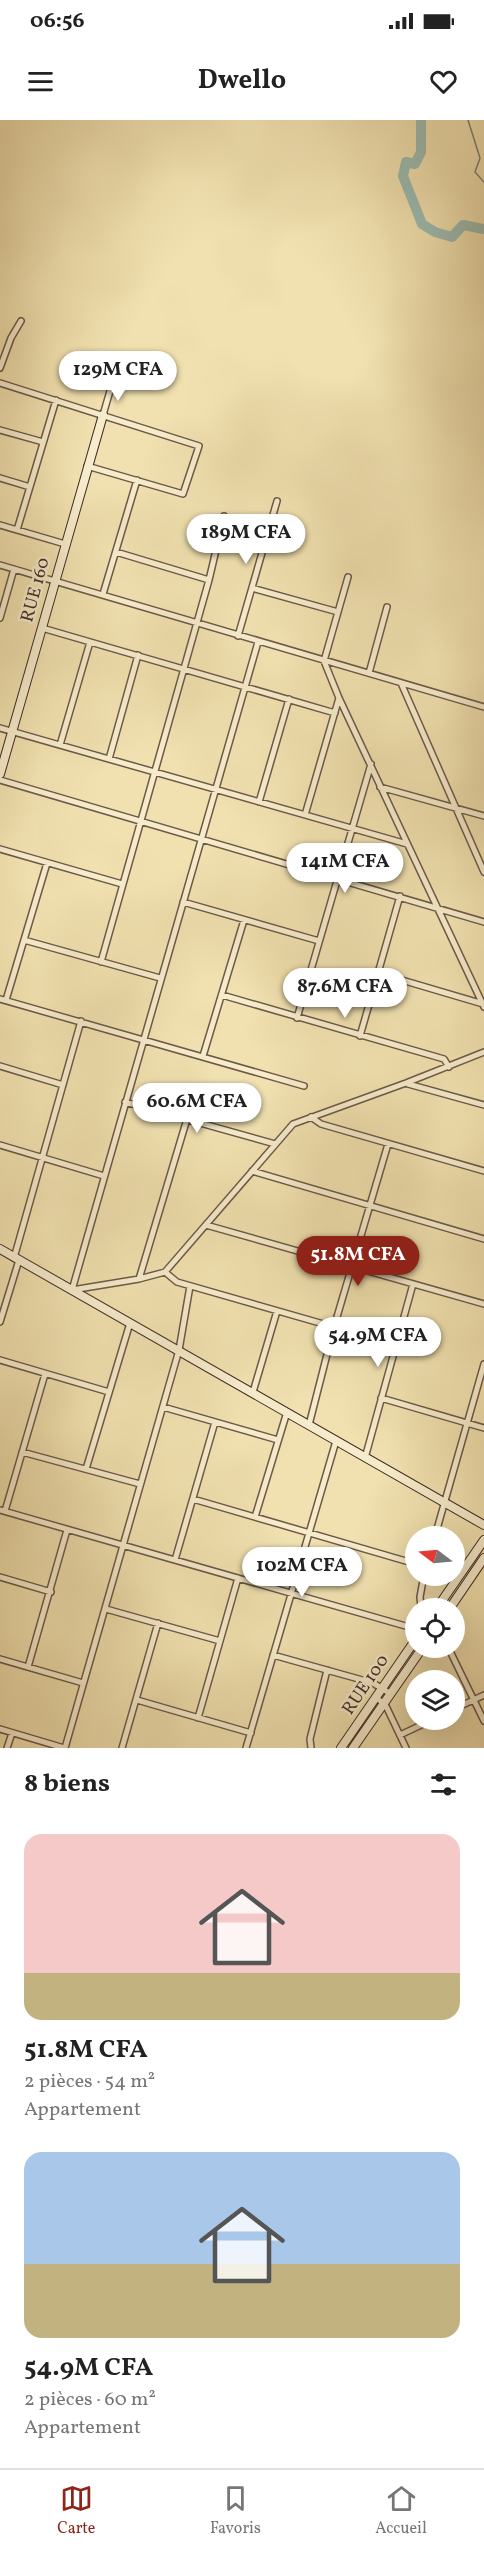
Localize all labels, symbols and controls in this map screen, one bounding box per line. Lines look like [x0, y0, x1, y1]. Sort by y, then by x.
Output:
text: 06:56 [30, 6, 85, 37]
text: Dwello [198, 62, 286, 100]
icon: menu [24, 65, 57, 98]
icon: heart [427, 65, 460, 98]
pin: 129M CFA [56, 351, 180, 402]
text: 129M CFA [73, 356, 163, 384]
pin: 189M CFA [184, 514, 308, 565]
text: 189M CFA [201, 519, 291, 547]
street label: RUE 160 [15, 555, 57, 625]
pin: 141M CFA [283, 843, 407, 894]
text: 141M CFA [300, 848, 390, 876]
pin: 87.6M CFA [276, 968, 414, 1019]
text: 87.6M CFA [297, 973, 393, 1001]
pin: 60.6M CFA [128, 1083, 266, 1134]
text: 60.6M CFA [147, 1088, 247, 1116]
pin: 51.8M CFA [289, 1236, 427, 1287]
text: 51.8M CFA [310, 1241, 406, 1269]
pin: 54.9M CFA [309, 1317, 447, 1368]
text: 54.9M CFA [328, 1322, 428, 1350]
north arrow [405, 1526, 465, 1586]
map controls [405, 1526, 465, 1730]
pin: 102M CFA [240, 1547, 364, 1598]
text: 102M CFA [256, 1552, 348, 1580]
button: locate [405, 1598, 465, 1658]
street label: RUE 100 [337, 1650, 395, 1720]
button: layers [405, 1670, 465, 1730]
text: 8 biens [24, 1766, 110, 1802]
icon: filters [427, 1768, 460, 1801]
icon: home [188, 1873, 296, 1981]
text: 51.8M CFA [24, 2032, 148, 2068]
text: 2 pièces · 54 m² [24, 2068, 155, 2096]
text: Appartement [24, 2096, 141, 2124]
icon: home [188, 2191, 296, 2299]
text: 54.9M CFA [24, 2350, 153, 2386]
text: 2 pièces · 60 m² [24, 2386, 156, 2414]
text: Appartement [24, 2414, 141, 2442]
tab: Carte [57, 2482, 95, 2540]
tab: Favoris [210, 2482, 261, 2540]
tab: Accueil [375, 2482, 427, 2540]

